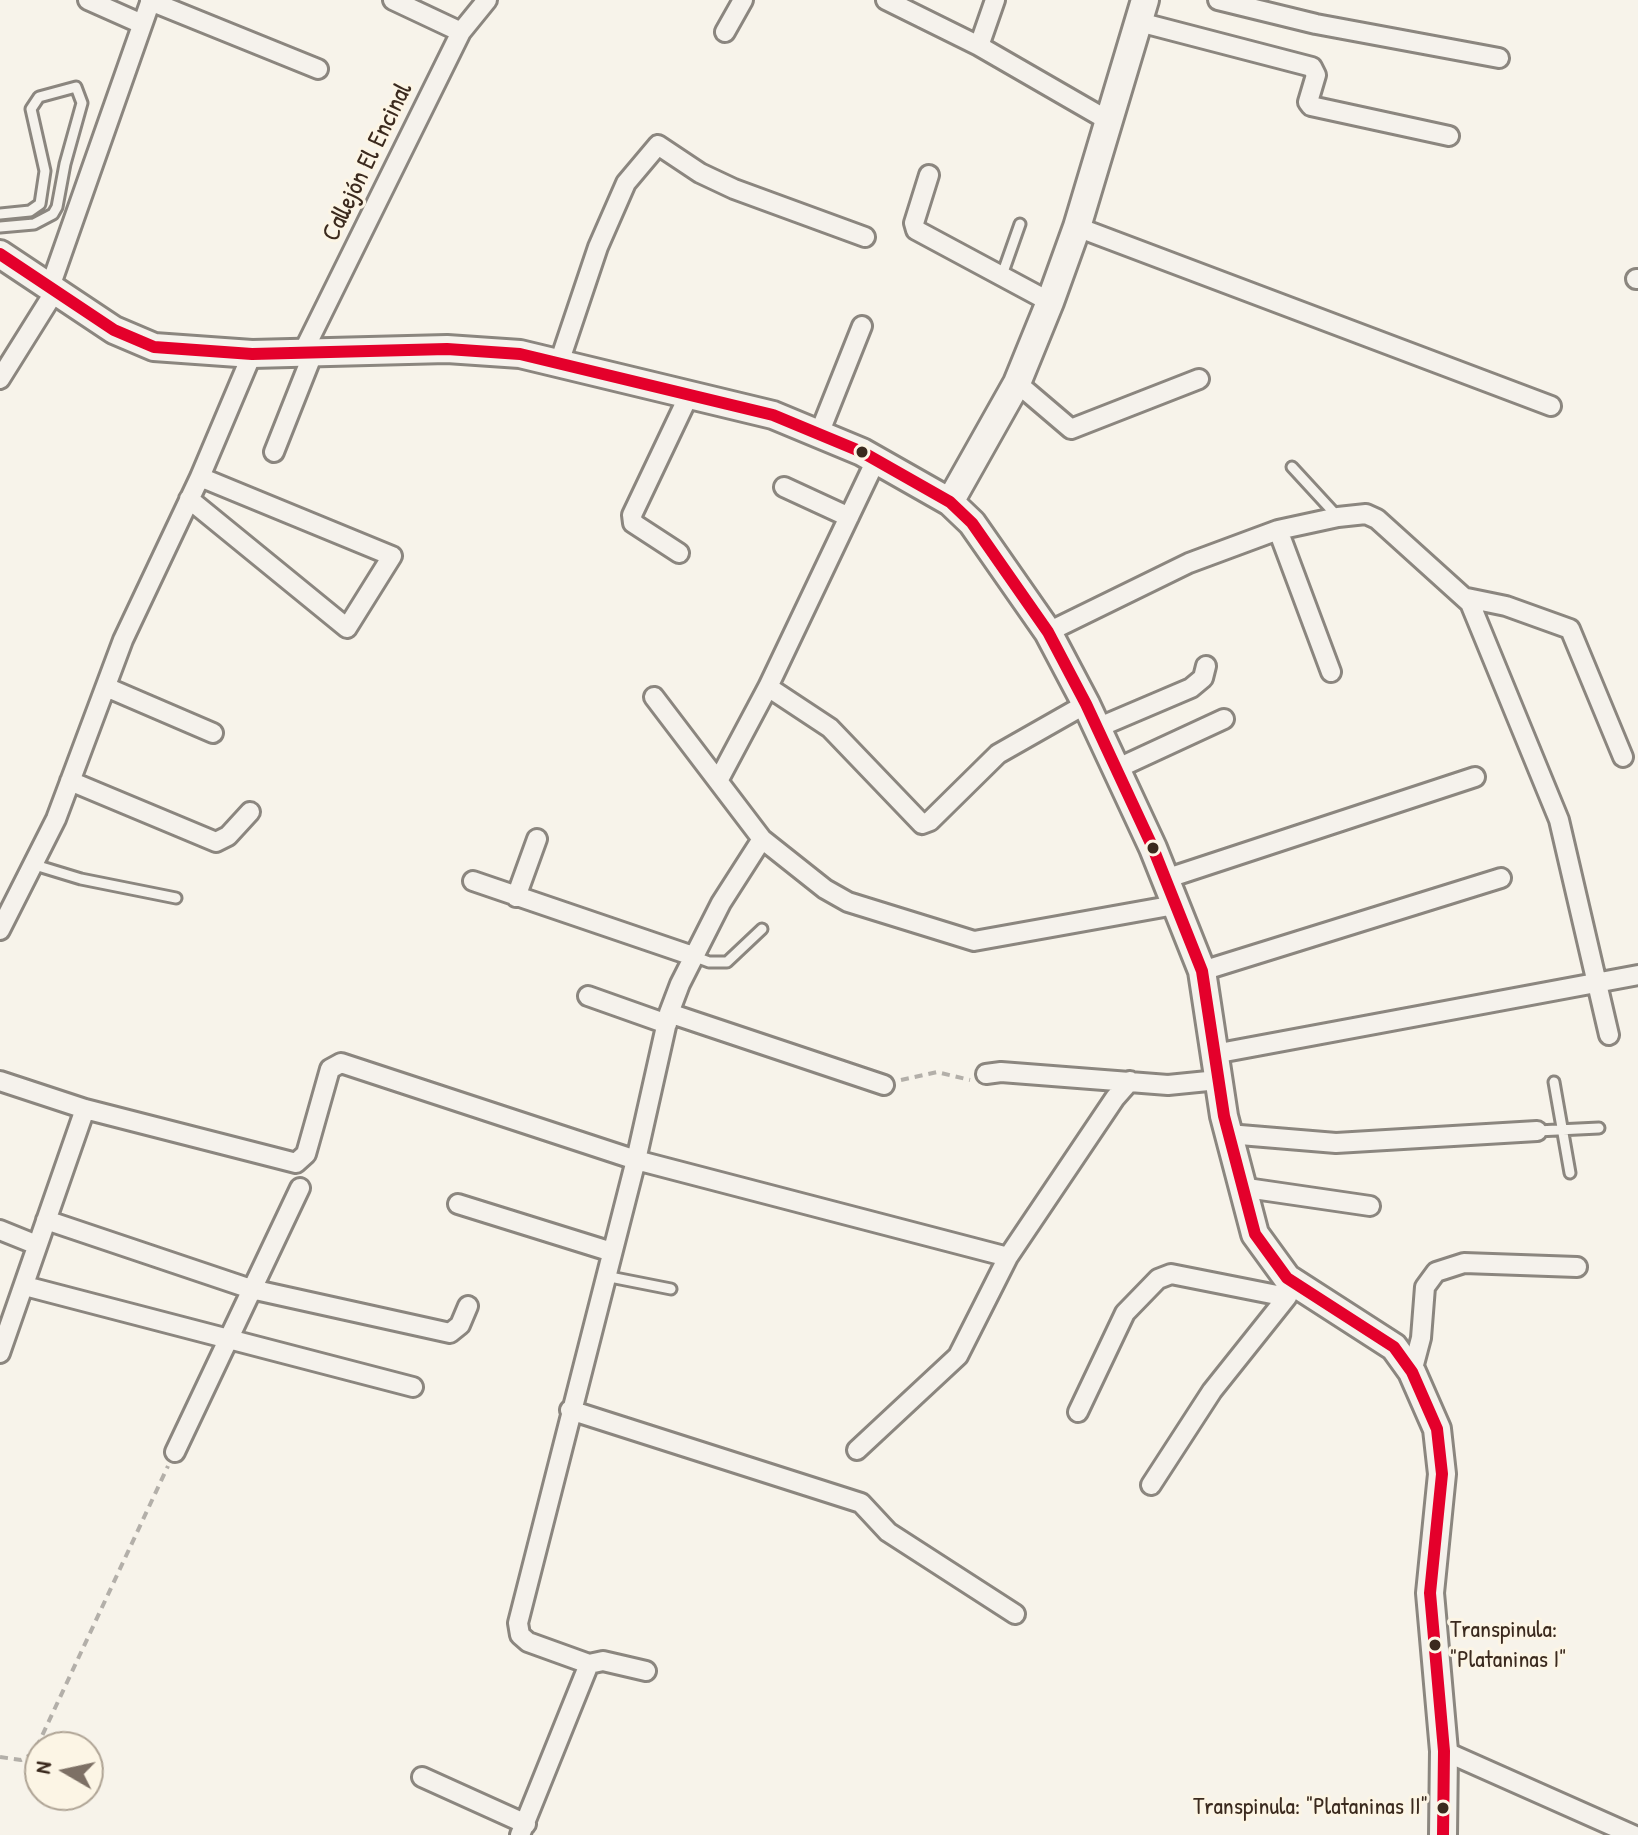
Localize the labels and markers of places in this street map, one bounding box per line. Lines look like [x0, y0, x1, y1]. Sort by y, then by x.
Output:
unlabelled marker [854, 444, 870, 460]
unlabelled marker [1145, 840, 1161, 856]
place label: Transpinula: "Plataninas I" [1450, 1617, 1566, 1673]
marker: Transpinula: "Plataninas I" [1427, 1637, 1443, 1653]
place label: Transpinula: "Plataninas II" [1193, 1794, 1428, 1822]
marker: Transpinula: "Plataninas II" [1435, 1800, 1451, 1816]

